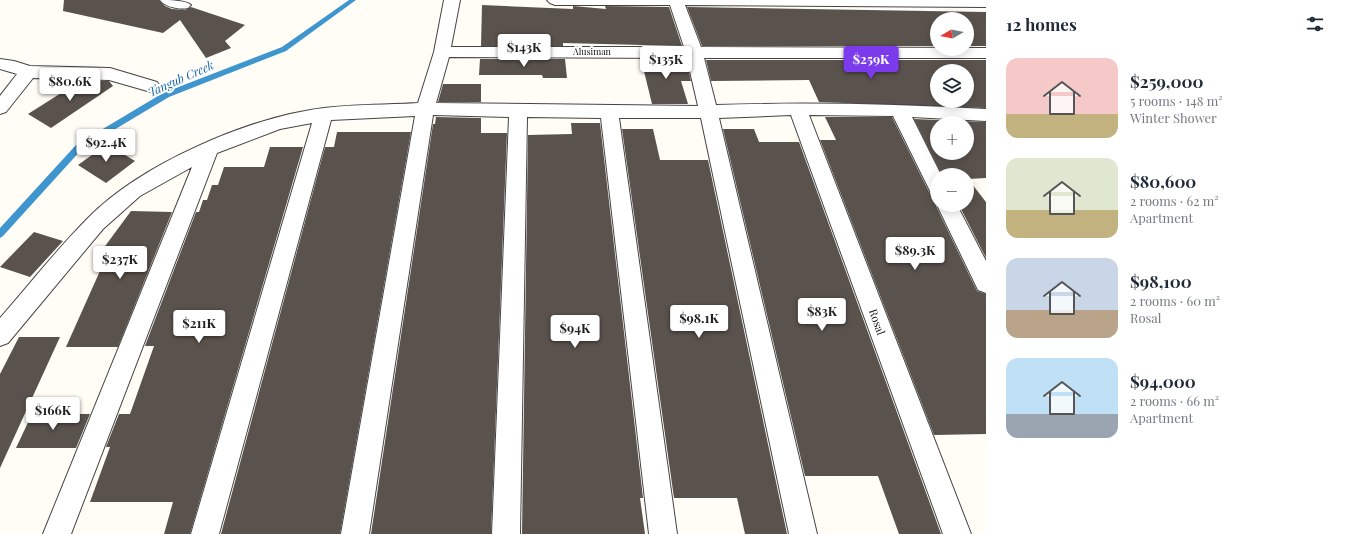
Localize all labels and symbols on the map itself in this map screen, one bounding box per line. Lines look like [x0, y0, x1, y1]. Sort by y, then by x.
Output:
north arrow [930, 12, 974, 56]
pin: $143K [496, 34, 552, 68]
street label: Alusiman [572, 45, 612, 57]
pin: $135K [638, 46, 694, 80]
pin: $259K [843, 46, 899, 80]
water label: Tangub Creek [145, 56, 216, 100]
pin: $80.6K [37, 68, 103, 102]
pin: $92.4K [73, 129, 139, 163]
pin: $89.3K [882, 237, 948, 271]
pin: $237K [92, 246, 148, 280]
pin: $83K [798, 298, 846, 332]
pin: $98.1K [666, 305, 732, 339]
street label: Rosal [866, 307, 889, 337]
pin: $211K [171, 310, 227, 344]
pin: $94K [551, 315, 599, 349]
pin: $166K [25, 397, 81, 431]

